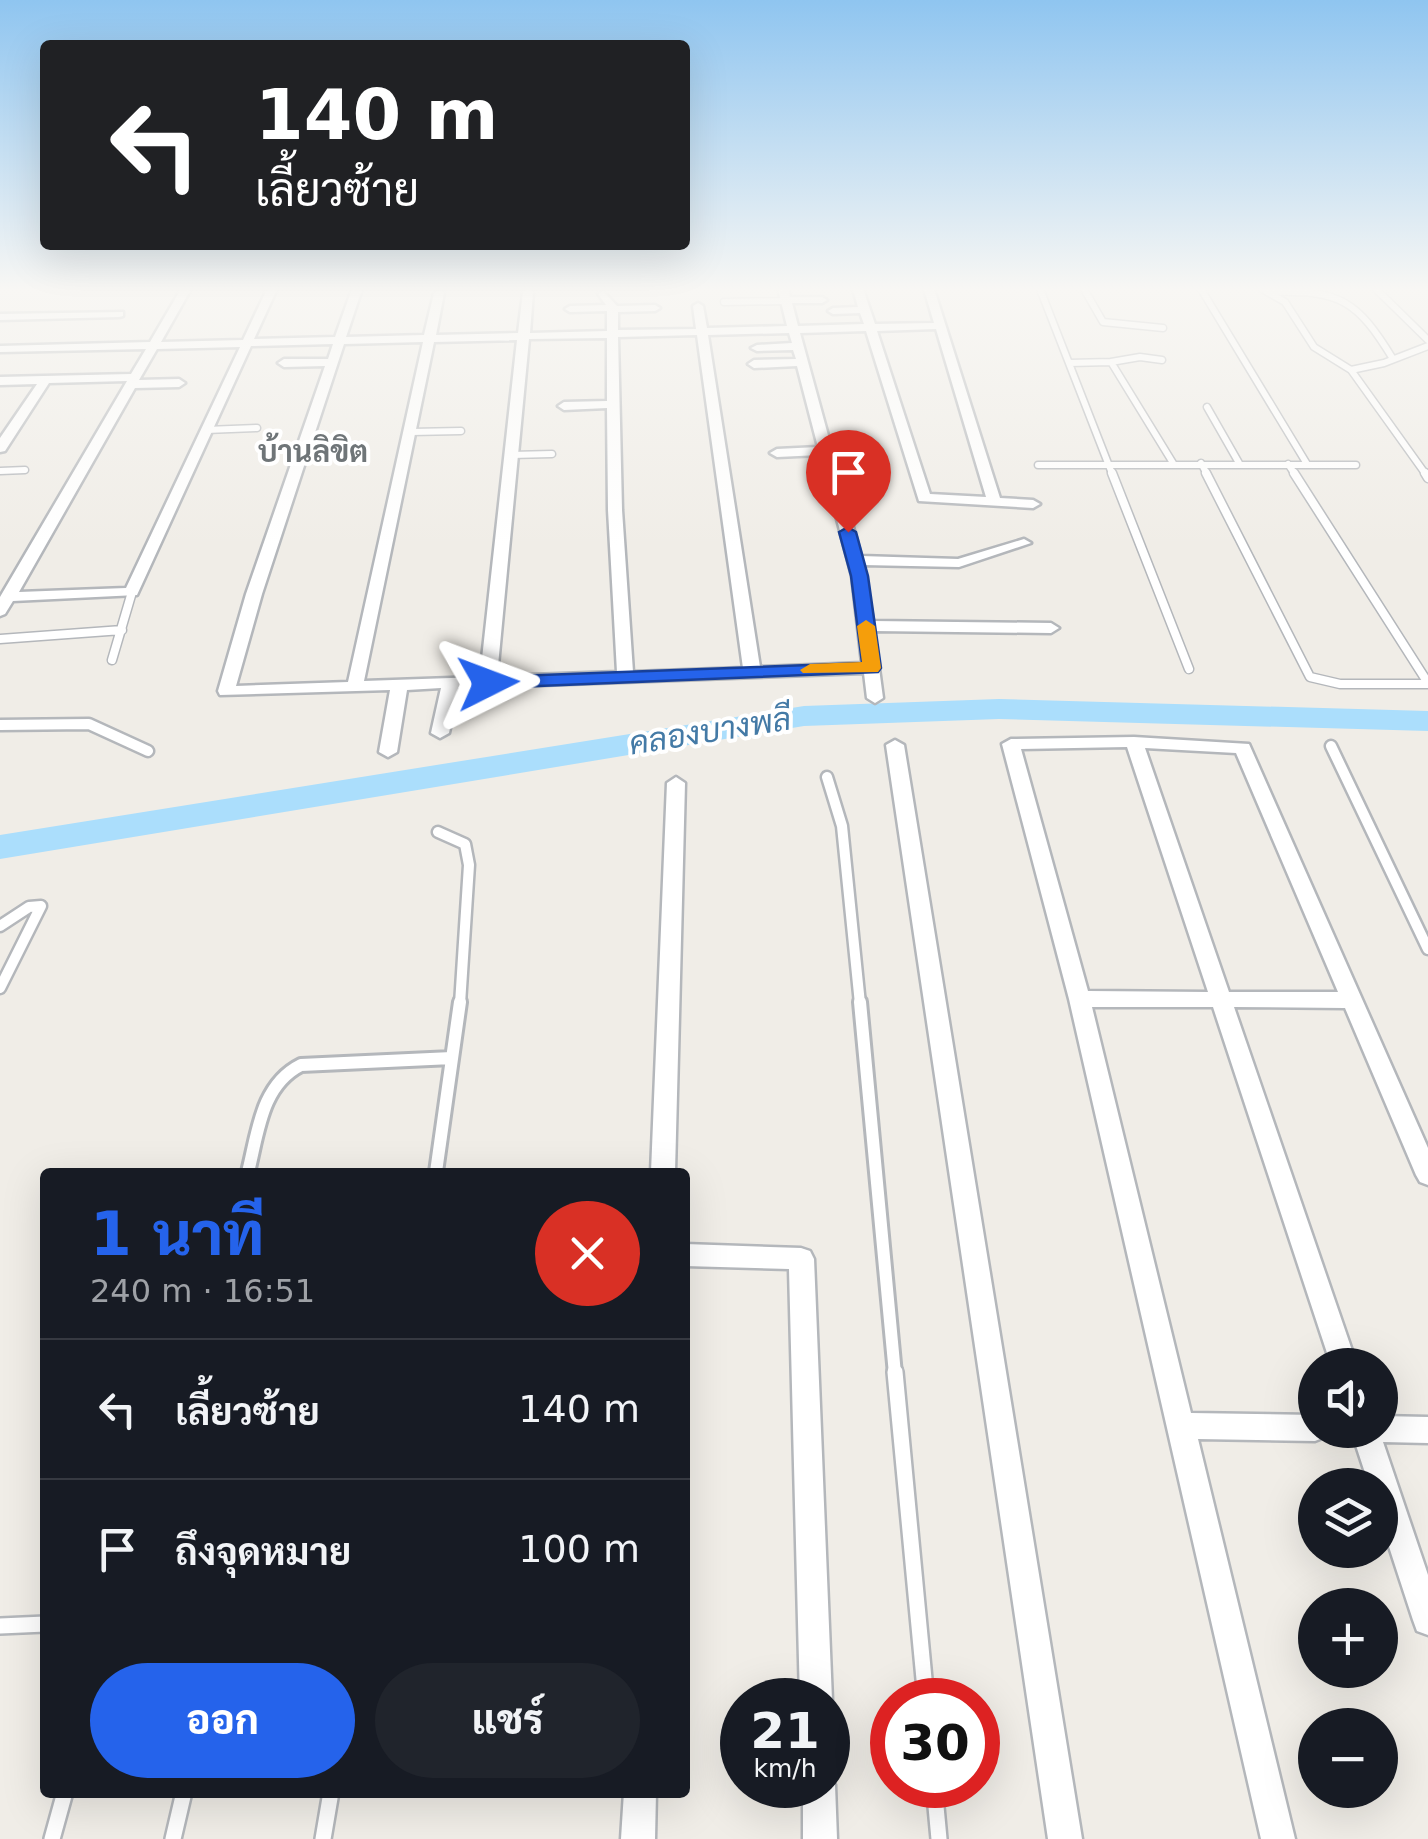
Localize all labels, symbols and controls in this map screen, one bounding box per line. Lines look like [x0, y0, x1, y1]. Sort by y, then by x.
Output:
text: 140 m [255, 74, 498, 156]
icon: left [90, 80, 220, 210]
text: เลี้ยวซ้าย [255, 164, 419, 217]
pin [806, 430, 891, 533]
district label: บ้านลิขิต [258, 432, 368, 469]
icon: arrive [821, 445, 876, 500]
position arrow [436, 631, 540, 735]
water label: คลองบางพลี [626, 698, 795, 763]
text: 1 นาที [90, 1199, 264, 1269]
button: close [535, 1201, 640, 1306]
text: 240 m · 16:51 [90, 1272, 315, 1310]
map controls [1298, 1348, 1398, 1808]
button: sound [1298, 1348, 1398, 1448]
icon: left [90, 1382, 145, 1437]
text: 140 m [518, 1387, 640, 1431]
text: เลี้ยวซ้าย [175, 1390, 320, 1434]
button: layers [1298, 1468, 1398, 1568]
icon: arrive [90, 1522, 145, 1577]
text: 100 m [518, 1527, 640, 1571]
text: ถึงจุดหมาย [175, 1530, 351, 1574]
button: + [1298, 1588, 1398, 1688]
button: ออก [90, 1663, 355, 1778]
button: แชร์ [375, 1663, 640, 1778]
speed limit sign: 30 [870, 1678, 1000, 1808]
text: 21 [750, 1702, 820, 1760]
button: − [1298, 1708, 1398, 1808]
text: km/h [753, 1754, 817, 1783]

